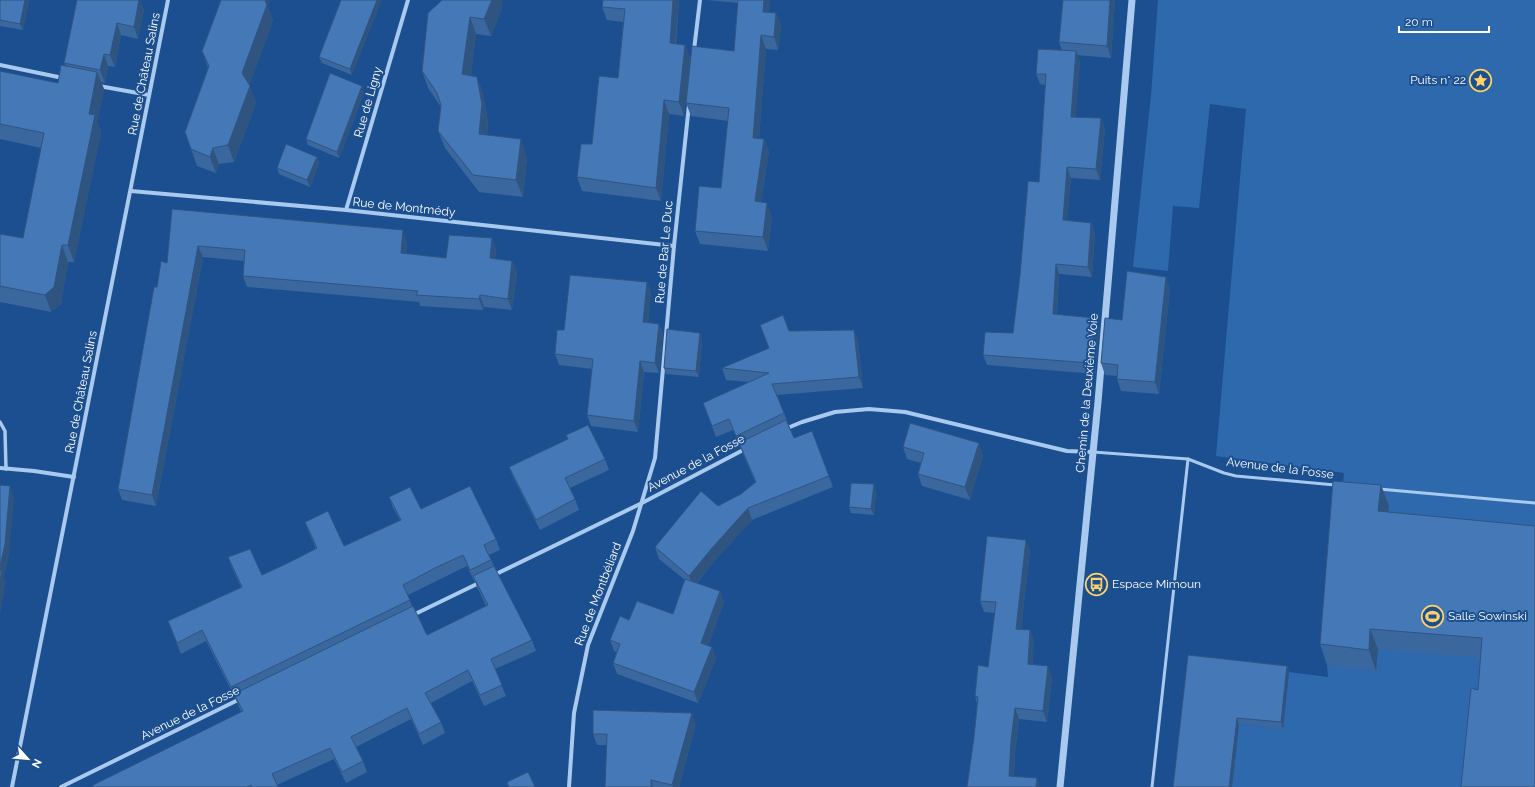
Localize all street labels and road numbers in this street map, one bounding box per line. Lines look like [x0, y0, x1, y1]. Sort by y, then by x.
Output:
street label: Rue de Château Salins [125, 11, 163, 136]
street label: Rue de Ligny [351, 65, 385, 139]
street label: Rue de Montmédy [352, 195, 456, 219]
street label: Rue de Bar Le Duc [653, 200, 676, 304]
street label: Chemin de la Deuxième Voie [1073, 313, 1101, 473]
street label: Rue de Château Salins [62, 329, 100, 454]
street label: Avenue de la Fosse [645, 431, 747, 495]
street label: Avenue de la Fosse [1226, 454, 1334, 482]
street label: Rue de Montbéliard [572, 540, 624, 648]
street label: Avenue de la Fosse [138, 683, 242, 743]

